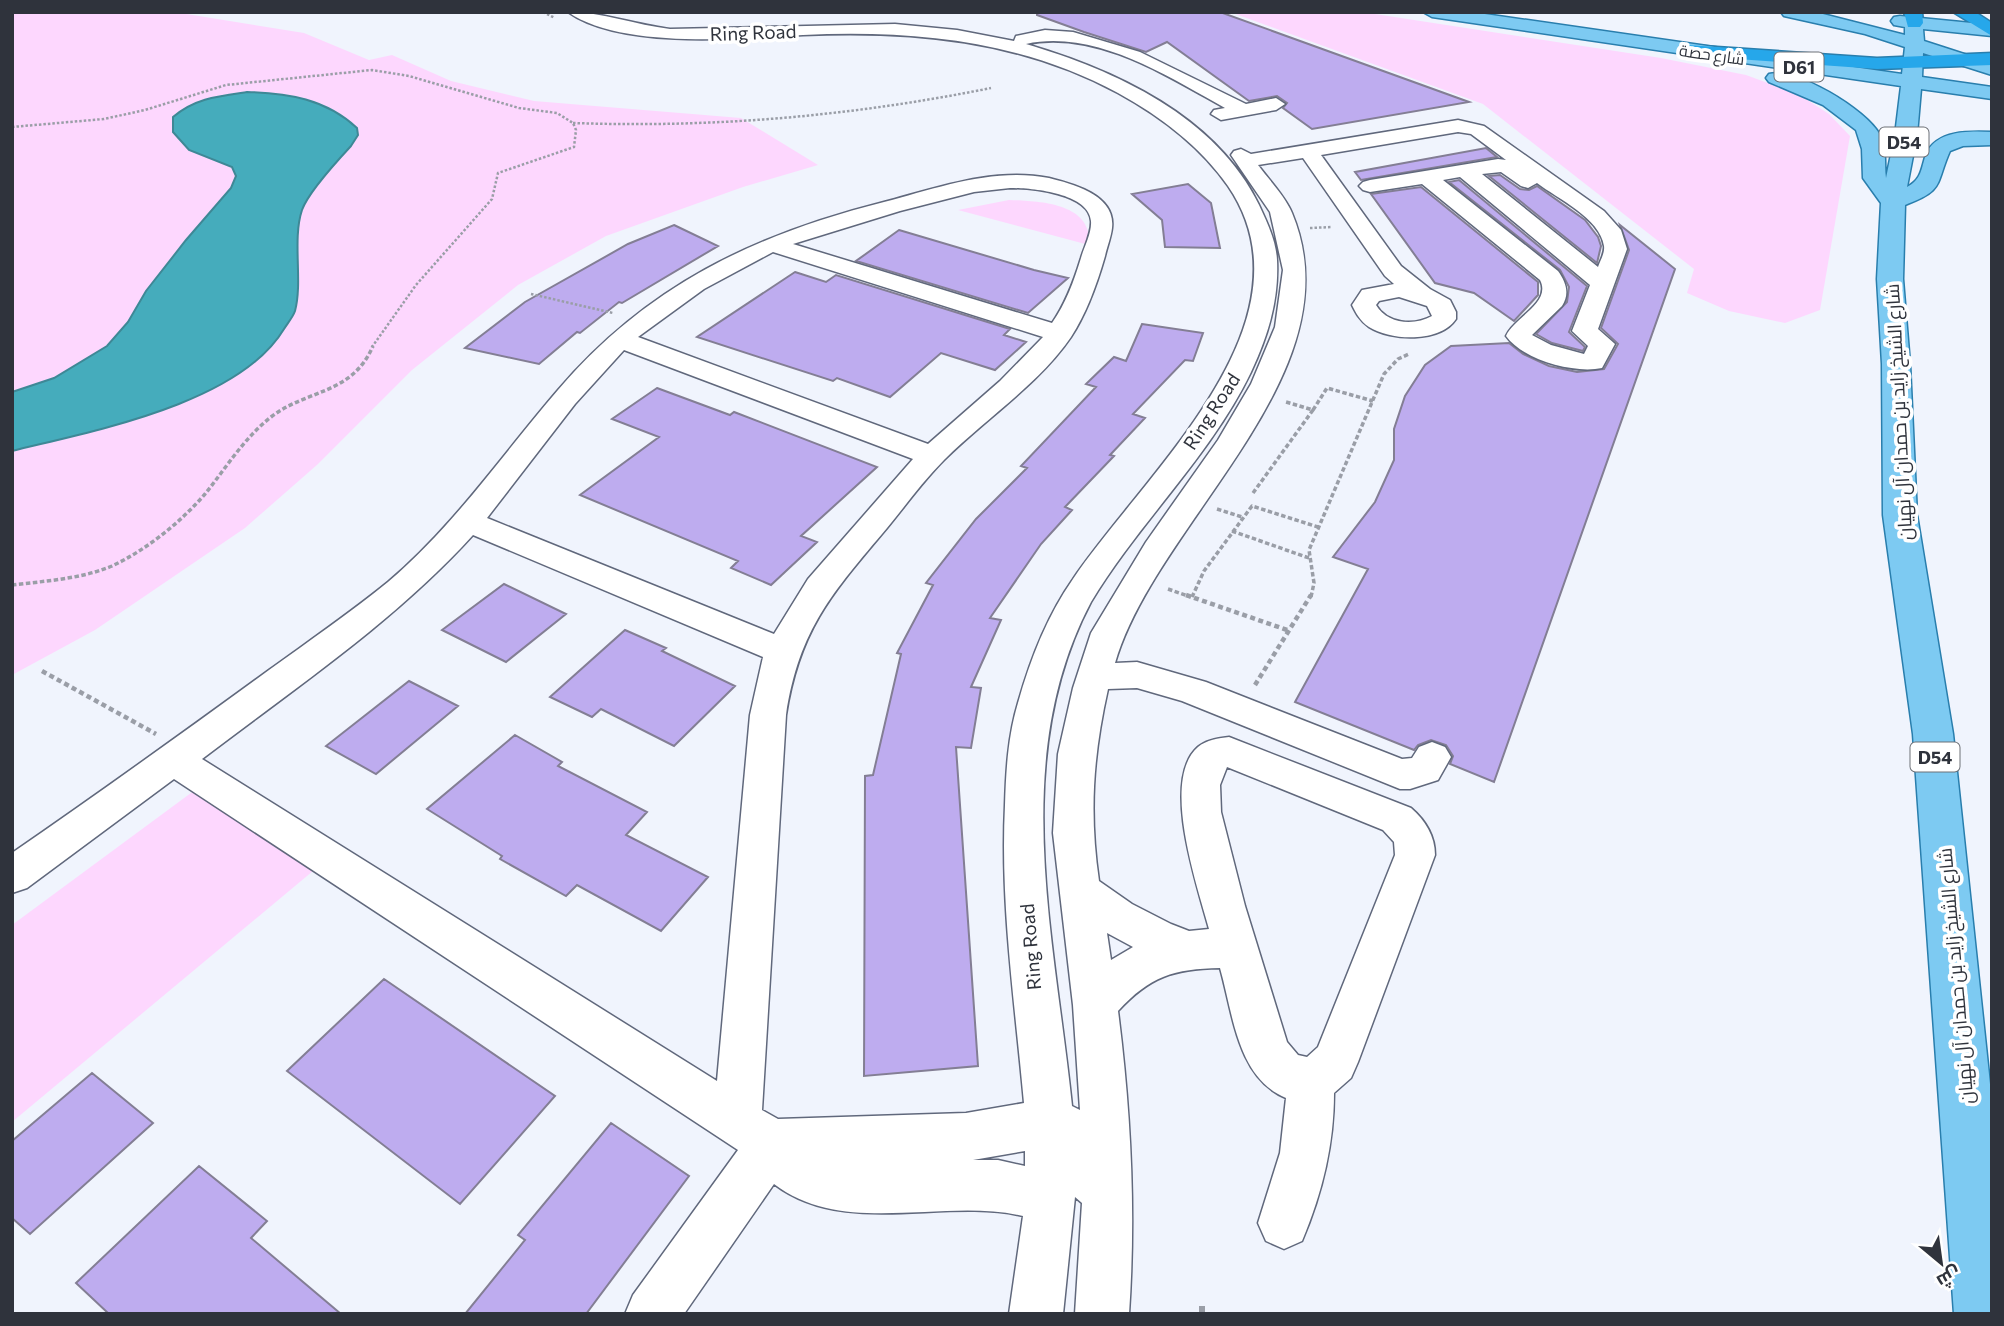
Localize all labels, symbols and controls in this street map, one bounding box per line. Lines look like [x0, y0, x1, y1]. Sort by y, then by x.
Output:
street label: Ring Road [709, 19, 797, 45]
street label: شارع حصة [1678, 40, 1746, 71]
road number: D61 [1774, 52, 1824, 82]
road number: D54 [1880, 127, 1928, 156]
street label: شارع الشيخ زايد بن حمدان آل نهيان [1880, 283, 1919, 541]
street label: Ring Road [1178, 368, 1244, 454]
road number: D54 [1910, 742, 1960, 772]
street label: شارع الشيخ زايد بن حمدان آل نهيان [1932, 847, 1981, 1105]
street label: Ring Road [1015, 903, 1045, 991]
north arrow [1906, 1228, 1976, 1298]
text: ش [1933, 1261, 1966, 1294]

